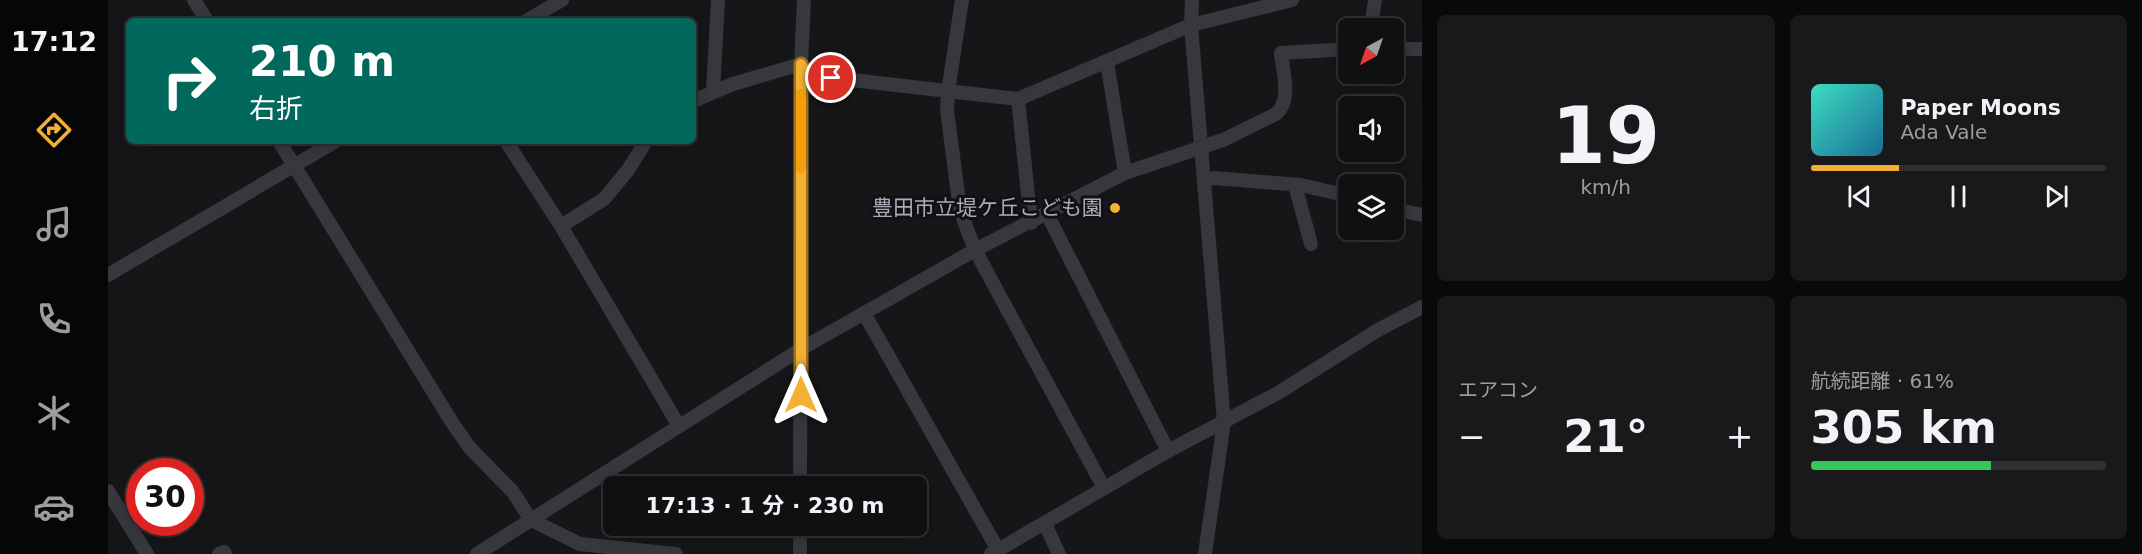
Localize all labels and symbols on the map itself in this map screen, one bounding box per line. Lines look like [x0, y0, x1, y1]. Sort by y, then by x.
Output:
north arrow [1338, 18, 1404, 84]
pin [805, 52, 856, 103]
place label: 豊田市立堤ケ丘こども園 [872, 196, 1103, 220]
marker: 豊田市立堤ケ丘こども園 [1108, 201, 1122, 215]
position arrow [769, 363, 833, 427]
speed limit sign: 30 [126, 458, 204, 536]

